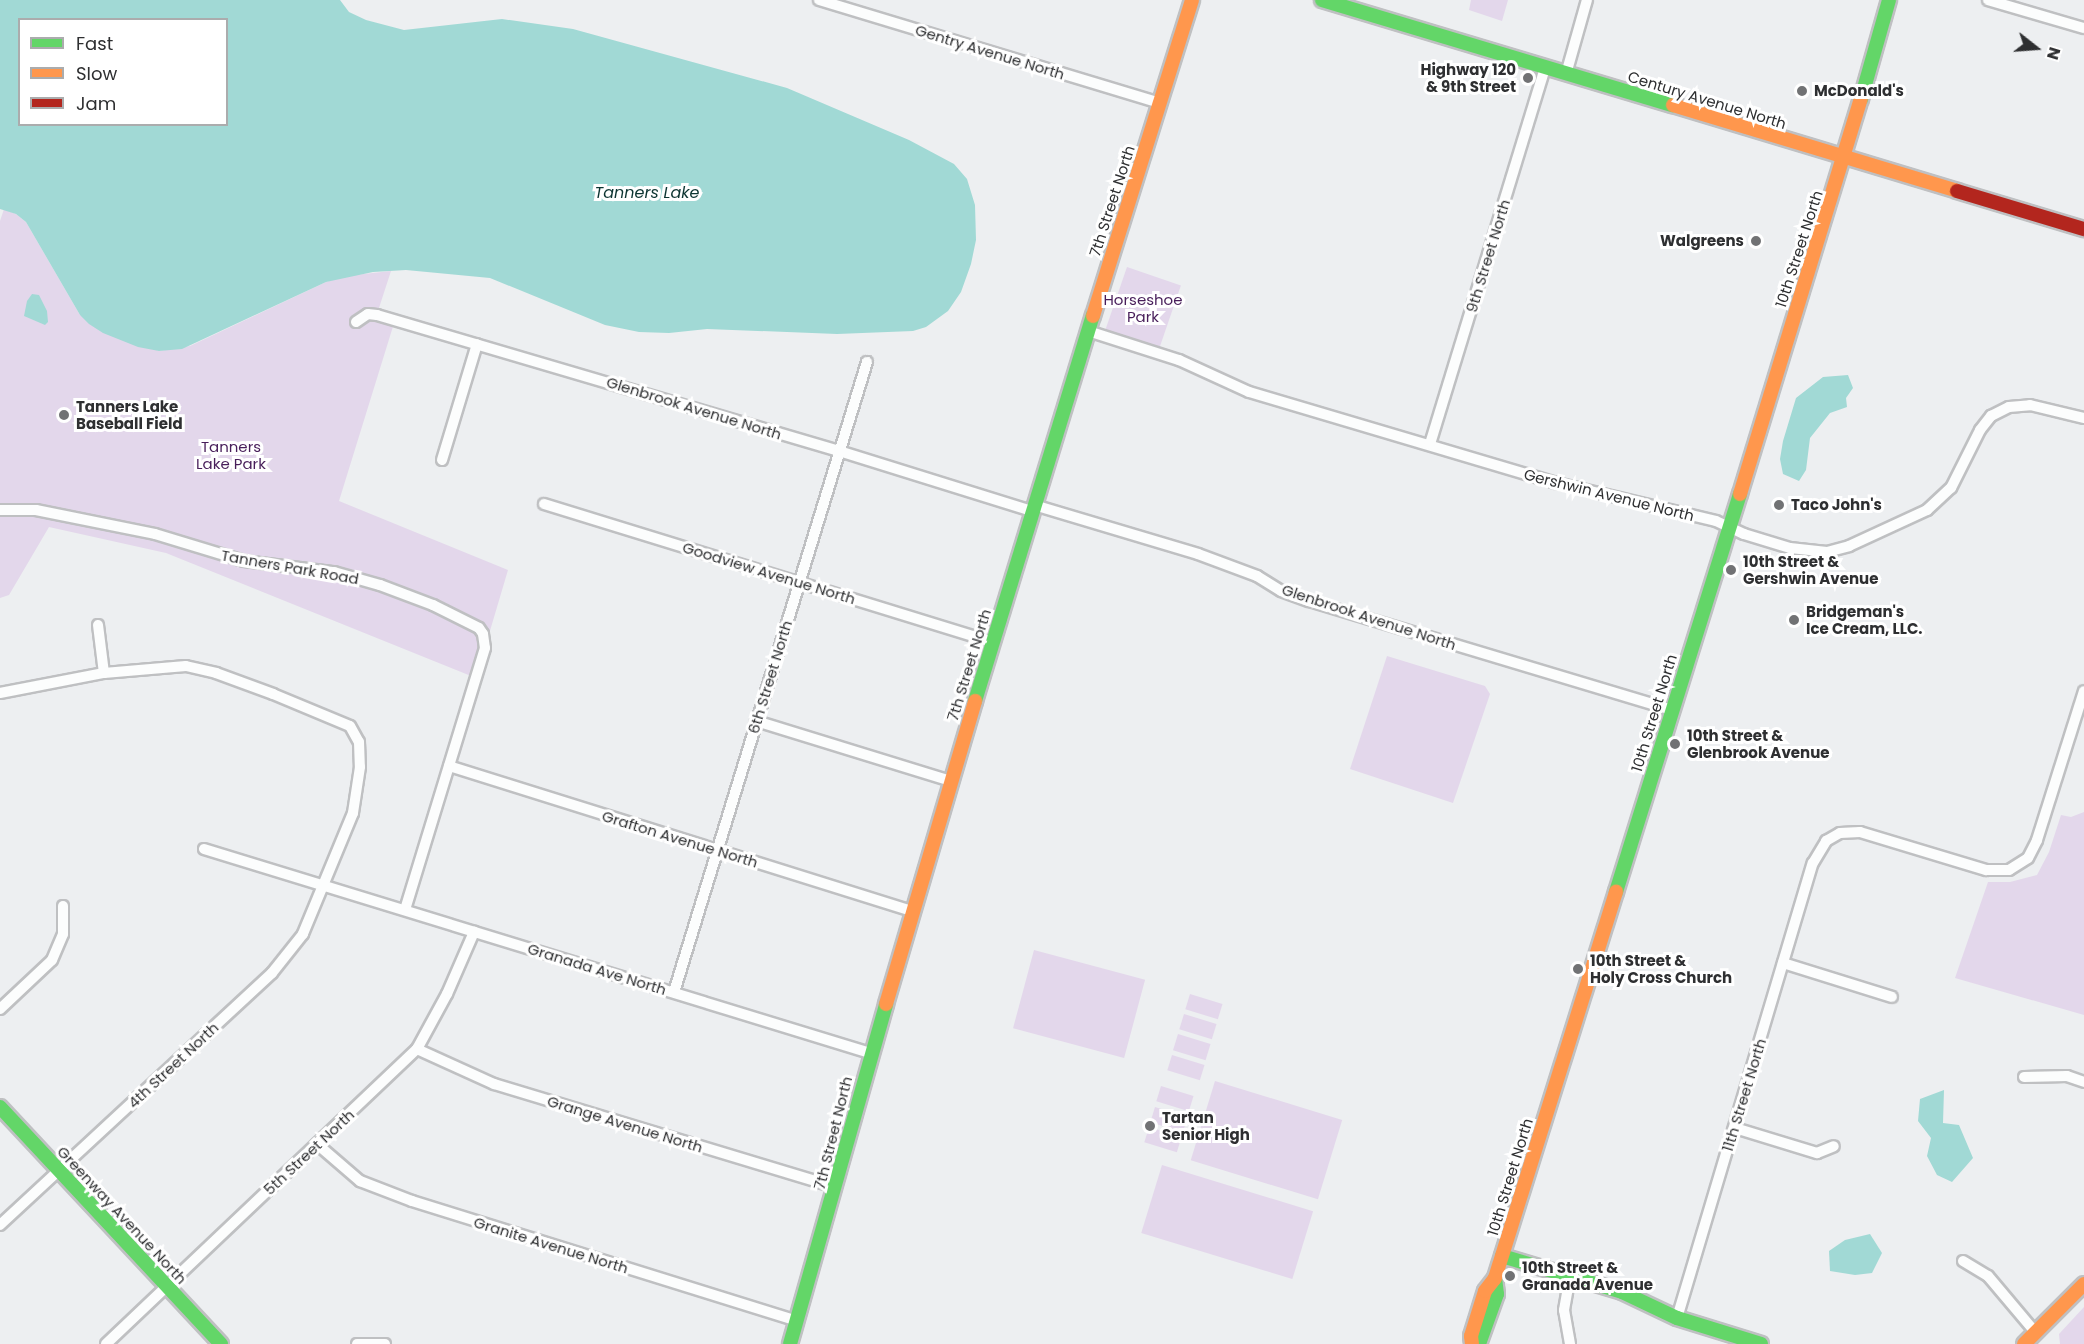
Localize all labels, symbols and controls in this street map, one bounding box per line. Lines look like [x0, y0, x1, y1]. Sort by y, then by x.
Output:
legend [18, 18, 228, 126]
north arrow [2006, 18, 2066, 78]
street label: Gentry Avenue North [913, 21, 1067, 83]
text: Fast [76, 31, 113, 56]
text: N [2041, 44, 2066, 63]
place label: Highway 120 & 9th Street [1420, 60, 1516, 95]
text: Slow [76, 61, 117, 86]
street label: Century Avenue North [1626, 67, 1788, 133]
marker: Highway 120 & 9th Street [1521, 71, 1535, 85]
place label: McDonald's [1814, 82, 1904, 100]
marker: McDonald's [1795, 84, 1809, 98]
text: Jam [76, 91, 116, 116]
street label: 7th Street North [1086, 143, 1138, 259]
water label: Tanners Lake [595, 183, 699, 203]
street label: 10th Street North [1772, 188, 1826, 310]
street label: 9th Street North [1462, 197, 1514, 315]
place label: Walgreens [1660, 232, 1744, 250]
marker: Walgreens [1749, 234, 1763, 248]
park label: Horseshoe Park [1103, 290, 1183, 325]
street label: Glenbrook Avenue North [604, 373, 784, 443]
place label: Tanners Lake Baseball Field [76, 397, 183, 432]
marker: Tanners Lake Baseball Field [57, 408, 71, 422]
park label: Tanners Lake Park [196, 437, 266, 472]
street label: Gershwin Avenue North [1522, 465, 1696, 525]
place label: Taco John's [1791, 496, 1882, 514]
marker: Taco John's [1772, 498, 1786, 512]
street label: Goodview Avenue North [680, 538, 858, 608]
street label: Tanners Park Road [220, 546, 360, 588]
place label: 10th Street & Gershwin Avenue [1743, 552, 1878, 587]
marker: 10th Street & Gershwin Avenue [1724, 563, 1738, 577]
street label: Glenbrook Avenue North [1280, 580, 1458, 654]
place label: Bridgeman's Ice Cream, LLC. [1806, 602, 1923, 637]
street label: 7th Street North [943, 607, 995, 723]
marker: Bridgeman's Ice Cream, LLC. [1787, 613, 1801, 627]
street label: 6th Street North [744, 618, 796, 736]
street label: 10th Street North [1628, 652, 1680, 774]
place label: 10th Street & Glenbrook Avenue [1687, 726, 1830, 761]
marker: 10th Street & Glenbrook Avenue [1668, 737, 1682, 751]
street label: Grafton Avenue North [600, 807, 760, 871]
street label: Granada Ave North [525, 939, 669, 999]
place label: 10th Street & Holy Cross Church [1590, 951, 1732, 986]
marker: 10th Street & Holy Cross Church [1571, 962, 1585, 976]
street label: 4th Street North [124, 1018, 222, 1112]
street label: 11th Street North [1718, 1036, 1770, 1154]
street label: 7th Street North [810, 1075, 856, 1191]
street label: Grange Avenue North [545, 1092, 705, 1156]
street label: 5th Street North [260, 1105, 358, 1199]
place label: Tartan Senior High [1162, 1108, 1250, 1143]
street label: 10th Street North [1484, 1116, 1536, 1238]
marker: Tartan Senior High [1143, 1119, 1157, 1133]
street label: Greenway Avenue North [54, 1142, 190, 1288]
street label: Granite Avenue North [472, 1213, 630, 1277]
place label: 10th Street & Granada Avenue [1522, 1258, 1653, 1293]
marker: 10th Street & Granada Avenue [1503, 1269, 1517, 1283]

